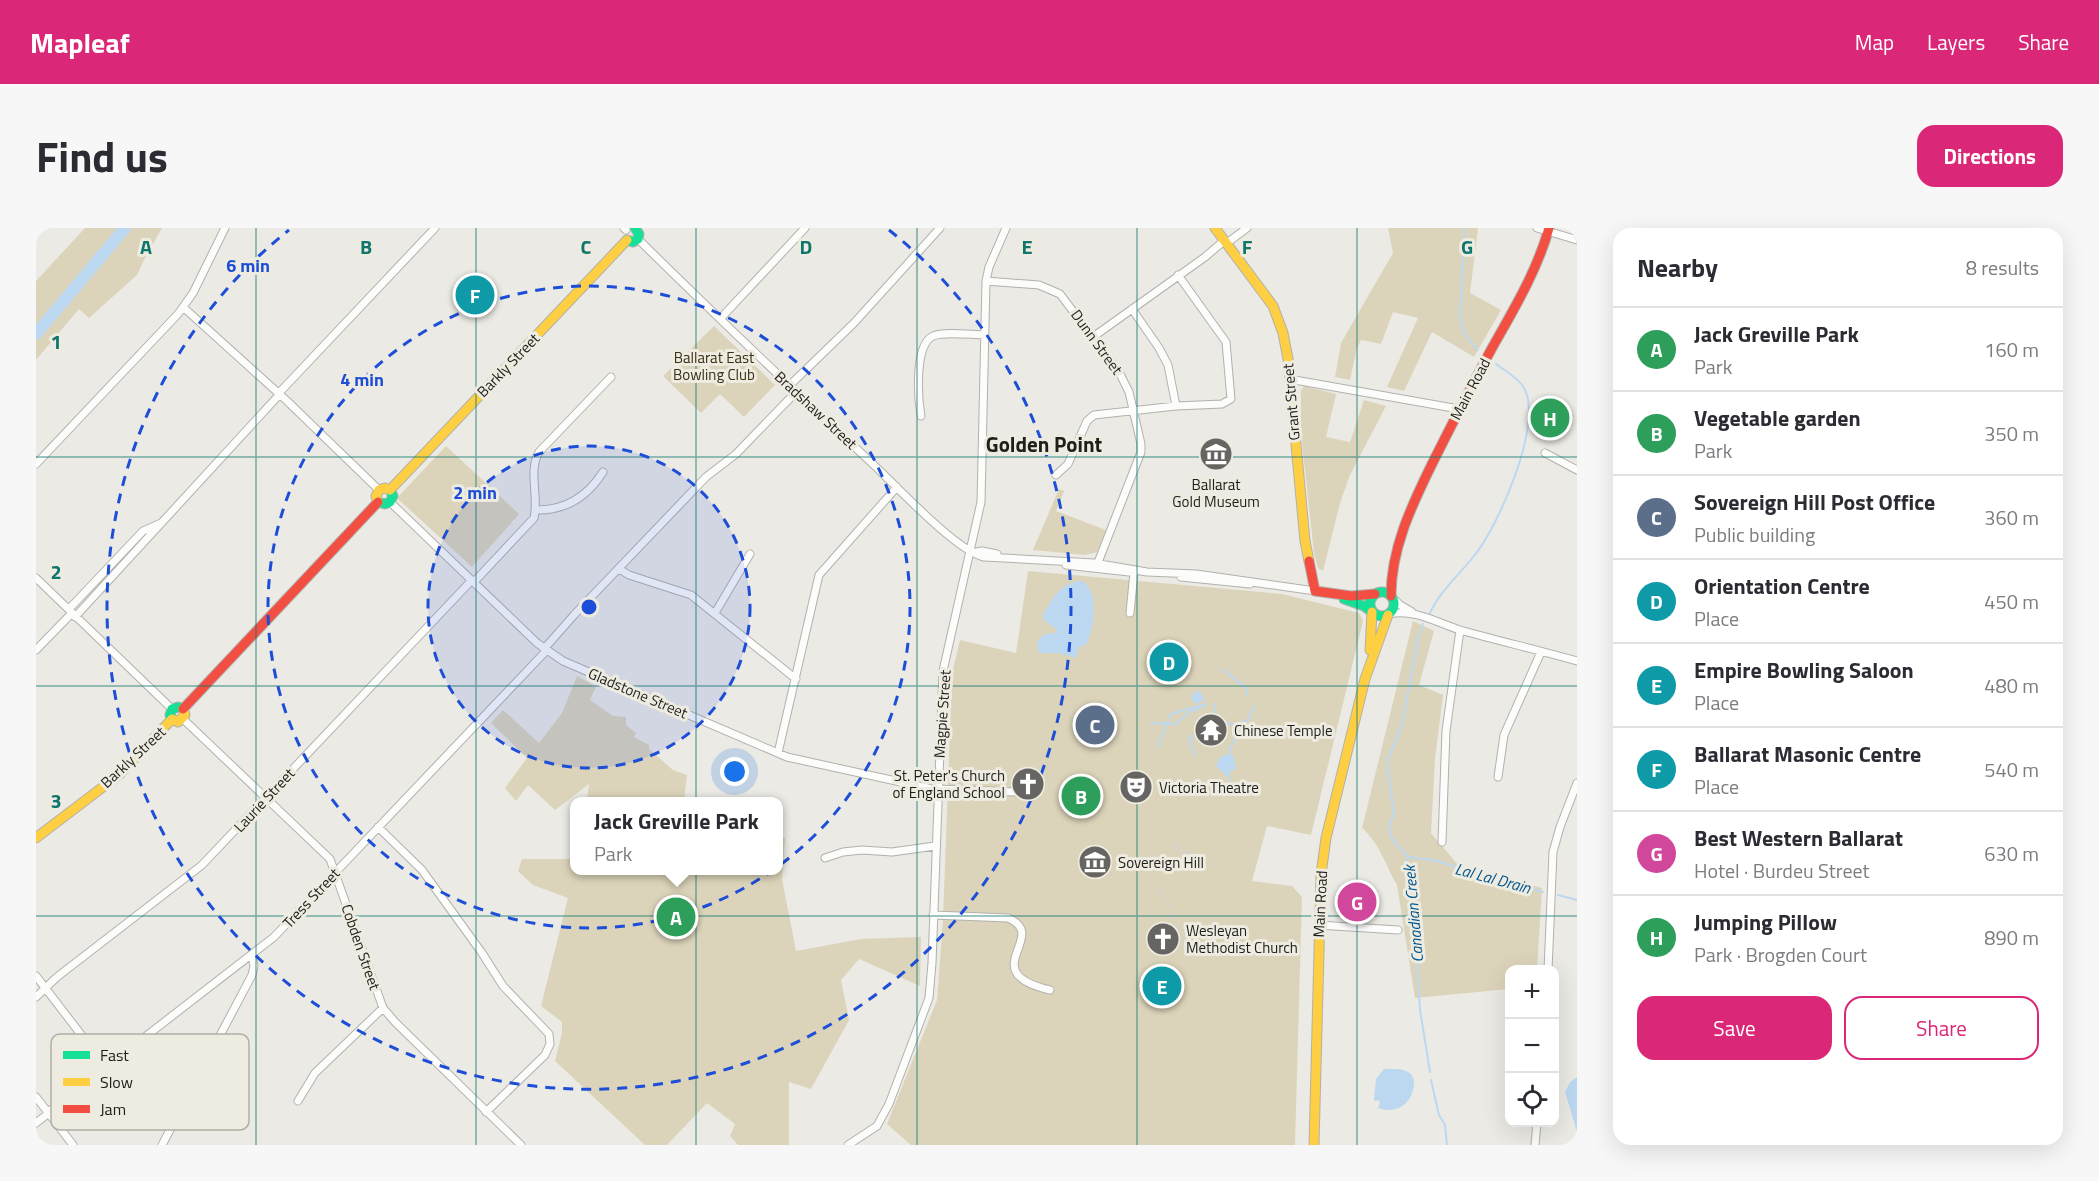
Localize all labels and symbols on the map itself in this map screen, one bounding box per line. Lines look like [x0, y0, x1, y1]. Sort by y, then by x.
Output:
text: A [140, 231, 152, 262]
text: B [360, 231, 372, 262]
text: C [581, 231, 592, 262]
text: D [800, 231, 812, 262]
text: E [1021, 231, 1033, 262]
text: F [1242, 231, 1253, 262]
text: G [1461, 231, 1473, 262]
text: 6 min [226, 252, 270, 279]
pin: F [456, 272, 494, 318]
street label: Dunn Street [1065, 305, 1129, 380]
text: 1 [50, 326, 62, 357]
street label: Barkly Street [471, 327, 545, 402]
park label: Ballarat East Bowling Club [673, 346, 755, 386]
street label: Main Road [1444, 354, 1496, 424]
street label: Grant Street [1276, 362, 1306, 441]
text: 4 min [340, 366, 384, 393]
street label: Bradshaw Street [769, 366, 863, 455]
pin: H [1530, 396, 1570, 441]
district label: Golden Point [986, 428, 1103, 460]
museum icon: Ballarat Gold Museum [1198, 436, 1234, 472]
place label: Ballarat Gold Museum [1172, 473, 1260, 513]
text: 2 min [453, 479, 497, 506]
text: 2 [50, 556, 62, 587]
centre of rings [579, 597, 599, 617]
pin: D [1150, 640, 1188, 684]
street label: Gladstone Street [585, 662, 692, 725]
street label: Magpie Street [927, 668, 957, 759]
pin: C [1076, 702, 1114, 748]
temple icon: Chinese Temple [1193, 712, 1229, 748]
place label: Chinese Temple [1234, 719, 1333, 742]
street label: Barkly Street [95, 720, 171, 793]
your location [720, 757, 749, 786]
street label: Laurie Street [228, 762, 300, 837]
place label: St. Peter's Church of England School [892, 764, 1005, 804]
church icon: St. Peter's Church of England School [1010, 766, 1046, 802]
theatre icon: Victoria Theatre [1118, 769, 1154, 805]
pin: B [1062, 774, 1100, 818]
place label: Victoria Theatre [1159, 776, 1259, 799]
text: 3 [50, 785, 62, 816]
museum icon: Sovereign Hill [1077, 844, 1113, 880]
place label: Sovereign Hill [1118, 851, 1204, 874]
water label: Lal Lal Drain [1453, 856, 1534, 900]
street label: Tress Street [277, 862, 346, 933]
water label: Canadian Creek [1397, 863, 1429, 964]
street label: Main Road [1307, 870, 1333, 938]
pin: G [1338, 880, 1376, 924]
pin: A [656, 894, 696, 940]
street label: Cobden Street [336, 901, 387, 994]
place label: Wesleyan Methodist Church [1186, 919, 1298, 959]
church icon: Wesleyan Methodist Church [1145, 921, 1181, 957]
pin: E [1142, 964, 1182, 1008]
legend [51, 1034, 249, 1130]
text: Fast [100, 1043, 129, 1067]
text: Slow [100, 1070, 133, 1094]
text: Jam [100, 1097, 126, 1121]

